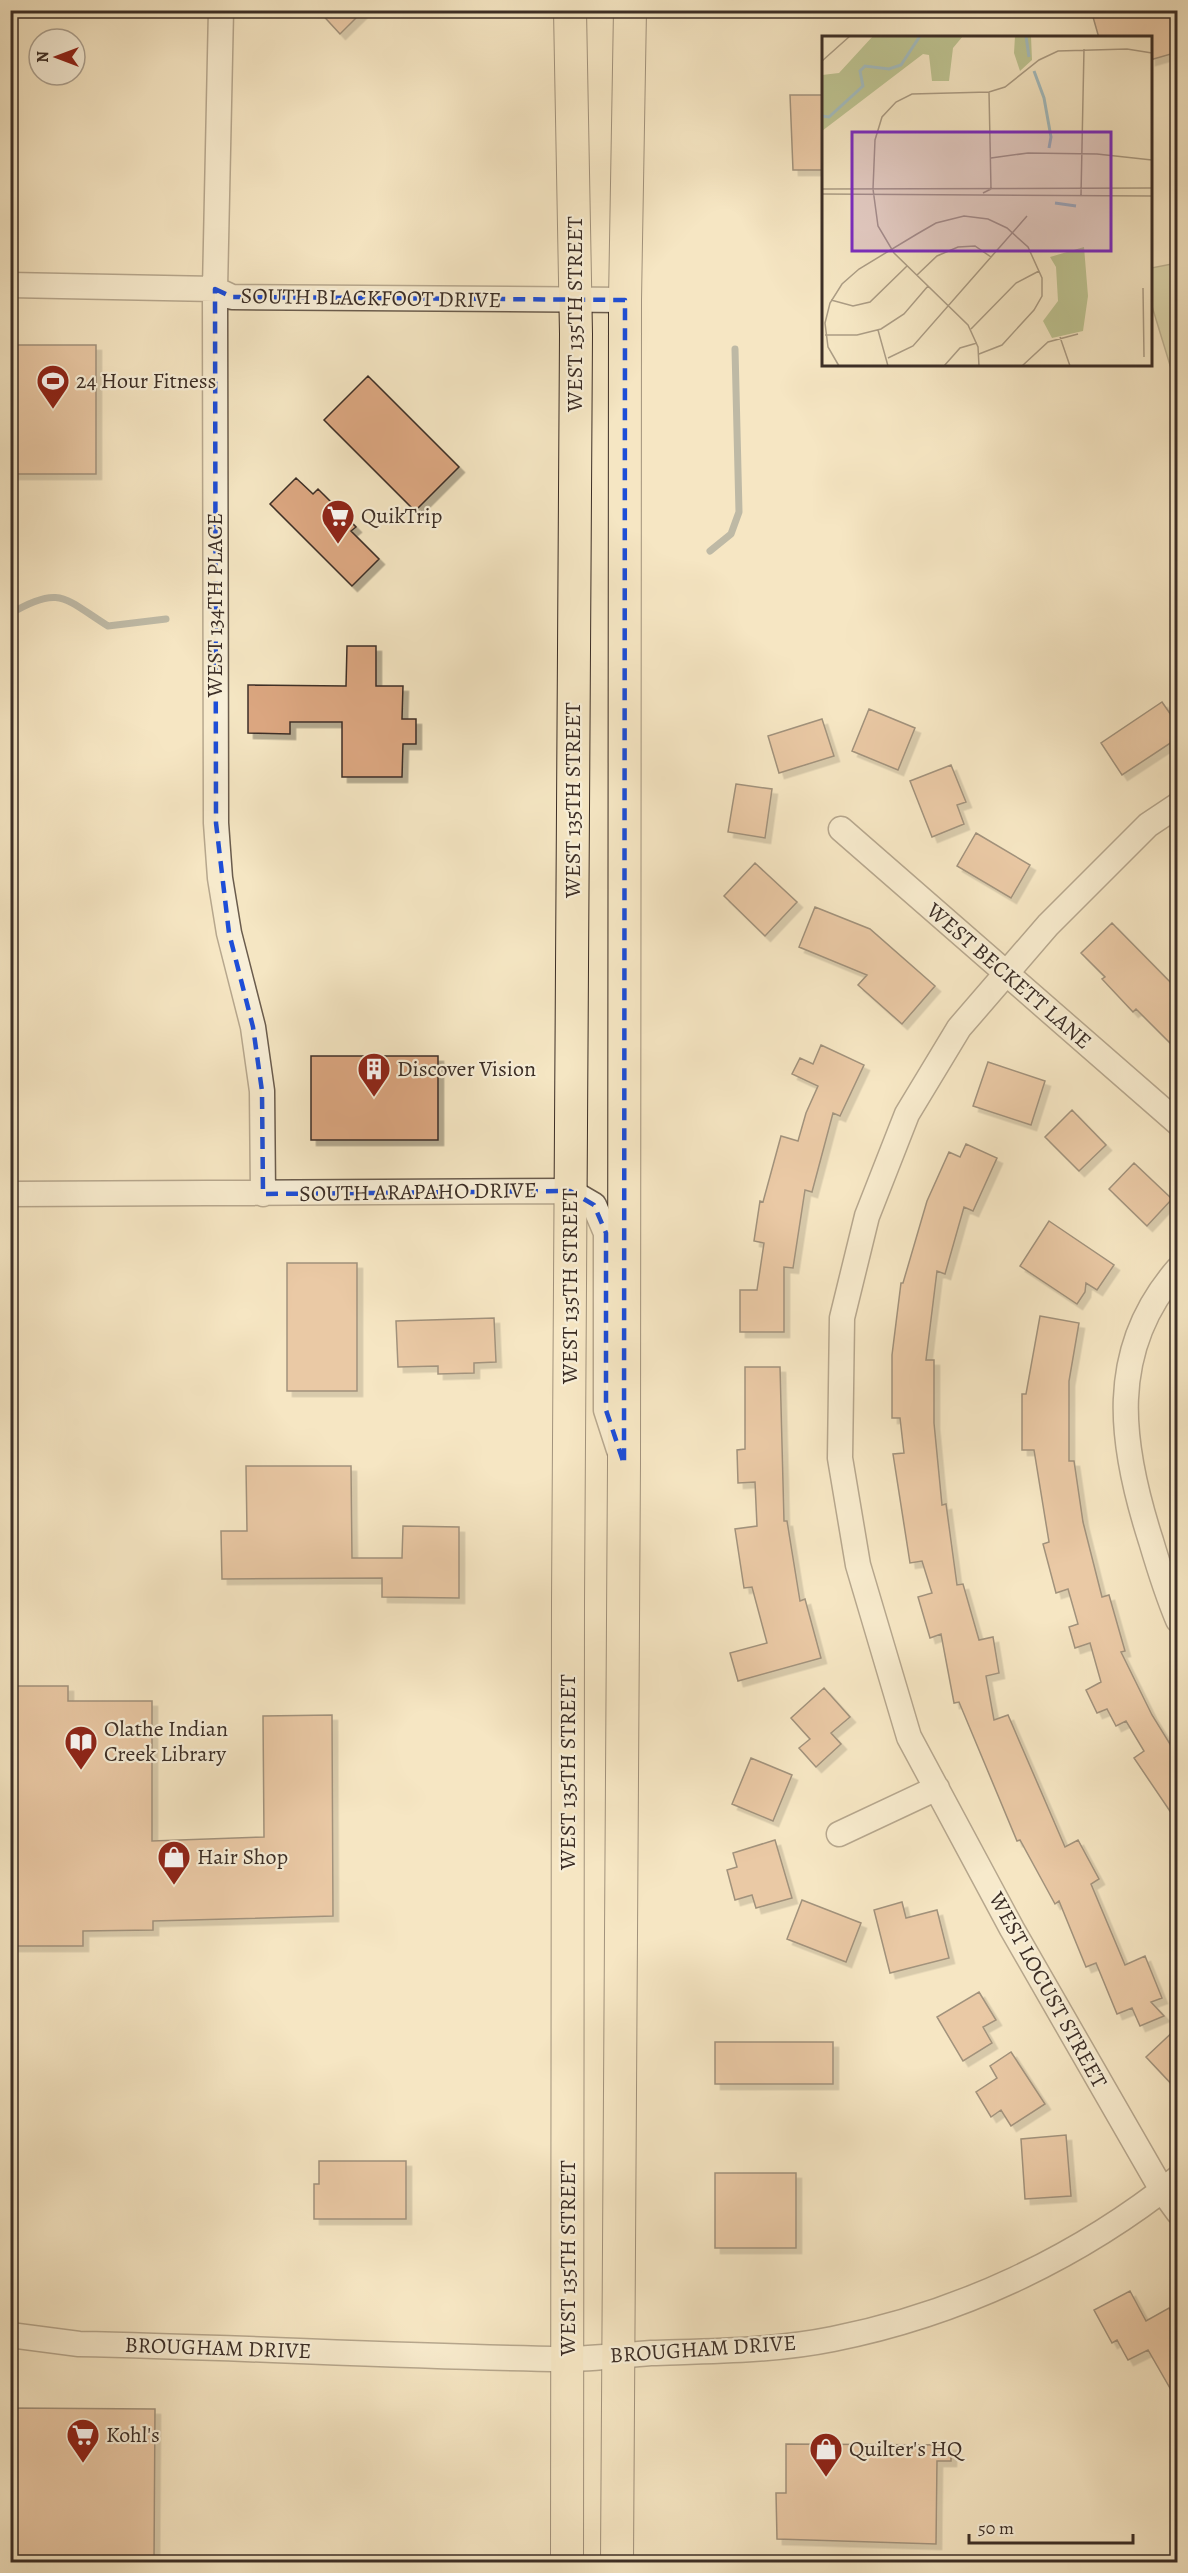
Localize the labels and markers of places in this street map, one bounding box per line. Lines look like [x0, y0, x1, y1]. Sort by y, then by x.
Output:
sports icon: 24 Hour Fitness [35, 363, 71, 410]
place label: 24 Hour Fitness [76, 366, 216, 396]
supermarket icon: QuikTrip [320, 498, 356, 545]
place label: QuikTrip [361, 501, 442, 531]
building icon: Discover Vision [356, 1051, 392, 1098]
place label: Discover Vision [397, 1054, 536, 1084]
place label: Olathe Indian Creek Library [104, 1714, 228, 1769]
library icon: Olathe Indian Creek Library [63, 1724, 99, 1771]
shop icon: Hair Shop [156, 1839, 192, 1886]
place label: Hair Shop [197, 1842, 288, 1872]
supermarket icon: Kohl's [65, 2417, 101, 2464]
place label: Kohl's [106, 2420, 160, 2450]
shop icon: Quilter's HQ [808, 2431, 844, 2478]
place label: Quilter's HQ [849, 2434, 965, 2464]

